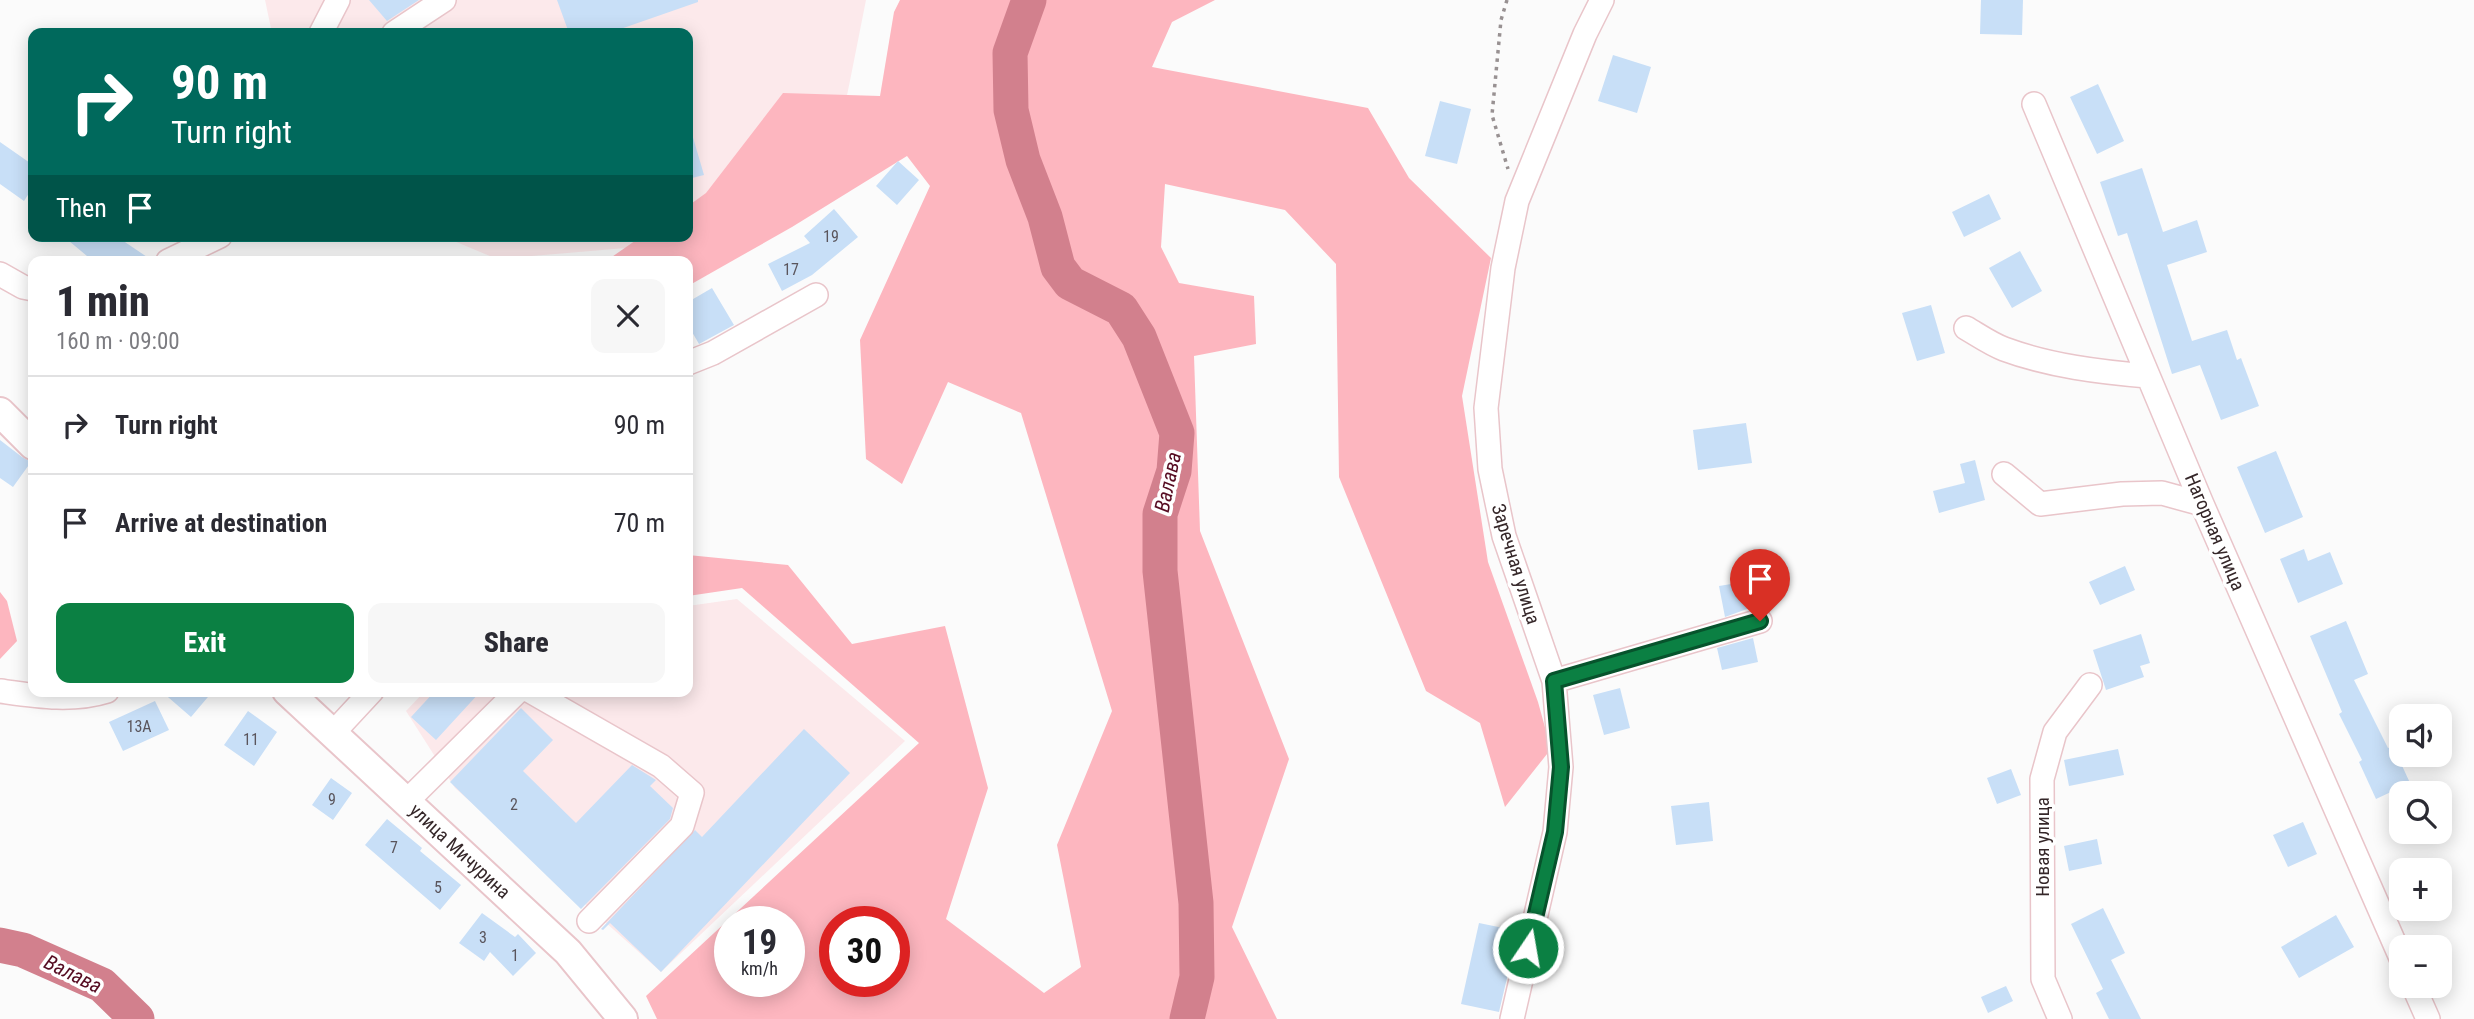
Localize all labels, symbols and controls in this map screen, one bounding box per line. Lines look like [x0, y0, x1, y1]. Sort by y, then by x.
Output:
text: 90 m [171, 54, 268, 111]
icon: right [56, 56, 147, 147]
text: Turn right [171, 113, 292, 151]
icon: arrive [121, 189, 159, 227]
text: Then [56, 193, 107, 223]
house number: 19 [823, 227, 839, 246]
house number: 17 [783, 260, 799, 279]
text: 1 min [56, 277, 150, 326]
button: close [591, 279, 665, 353]
text: 160 m · 09:00 [56, 328, 180, 355]
icon: right [56, 406, 94, 444]
text: Turn right [115, 410, 217, 440]
text: 90 m [614, 410, 665, 440]
water label: Валава [1150, 450, 1186, 514]
street label: Нагорная улица [2180, 470, 2250, 594]
street label: Заречная улица [1487, 501, 1545, 627]
icon: arrive [56, 504, 94, 542]
text: Arrive at destination [115, 508, 327, 538]
text: 70 m [614, 508, 665, 538]
pin [1730, 549, 1790, 621]
icon: arrive [1741, 560, 1779, 598]
button: Exit [56, 603, 354, 683]
button: Share [368, 603, 665, 683]
map controls [2389, 704, 2452, 998]
button: sound [2389, 704, 2452, 767]
house number: 13А [126, 717, 152, 736]
house number: 11 [243, 730, 259, 749]
button: search [2389, 781, 2452, 844]
house number: 9 [328, 790, 336, 809]
house number: 2 [510, 795, 518, 814]
street label: Новая улица [2031, 797, 2054, 897]
street label: улица Мичурина [405, 799, 515, 903]
house number: 7 [390, 838, 398, 857]
button: + [2389, 858, 2452, 921]
house number: 5 [434, 878, 442, 897]
speed limit sign: 30 [819, 906, 910, 997]
position arrow [1491, 911, 1565, 985]
text: 19 [742, 922, 777, 963]
house number: 3 [479, 928, 487, 947]
button: − [2389, 935, 2452, 998]
house number: 1 [511, 946, 519, 965]
water label: Валава [40, 950, 106, 998]
text: km/h [741, 958, 778, 979]

